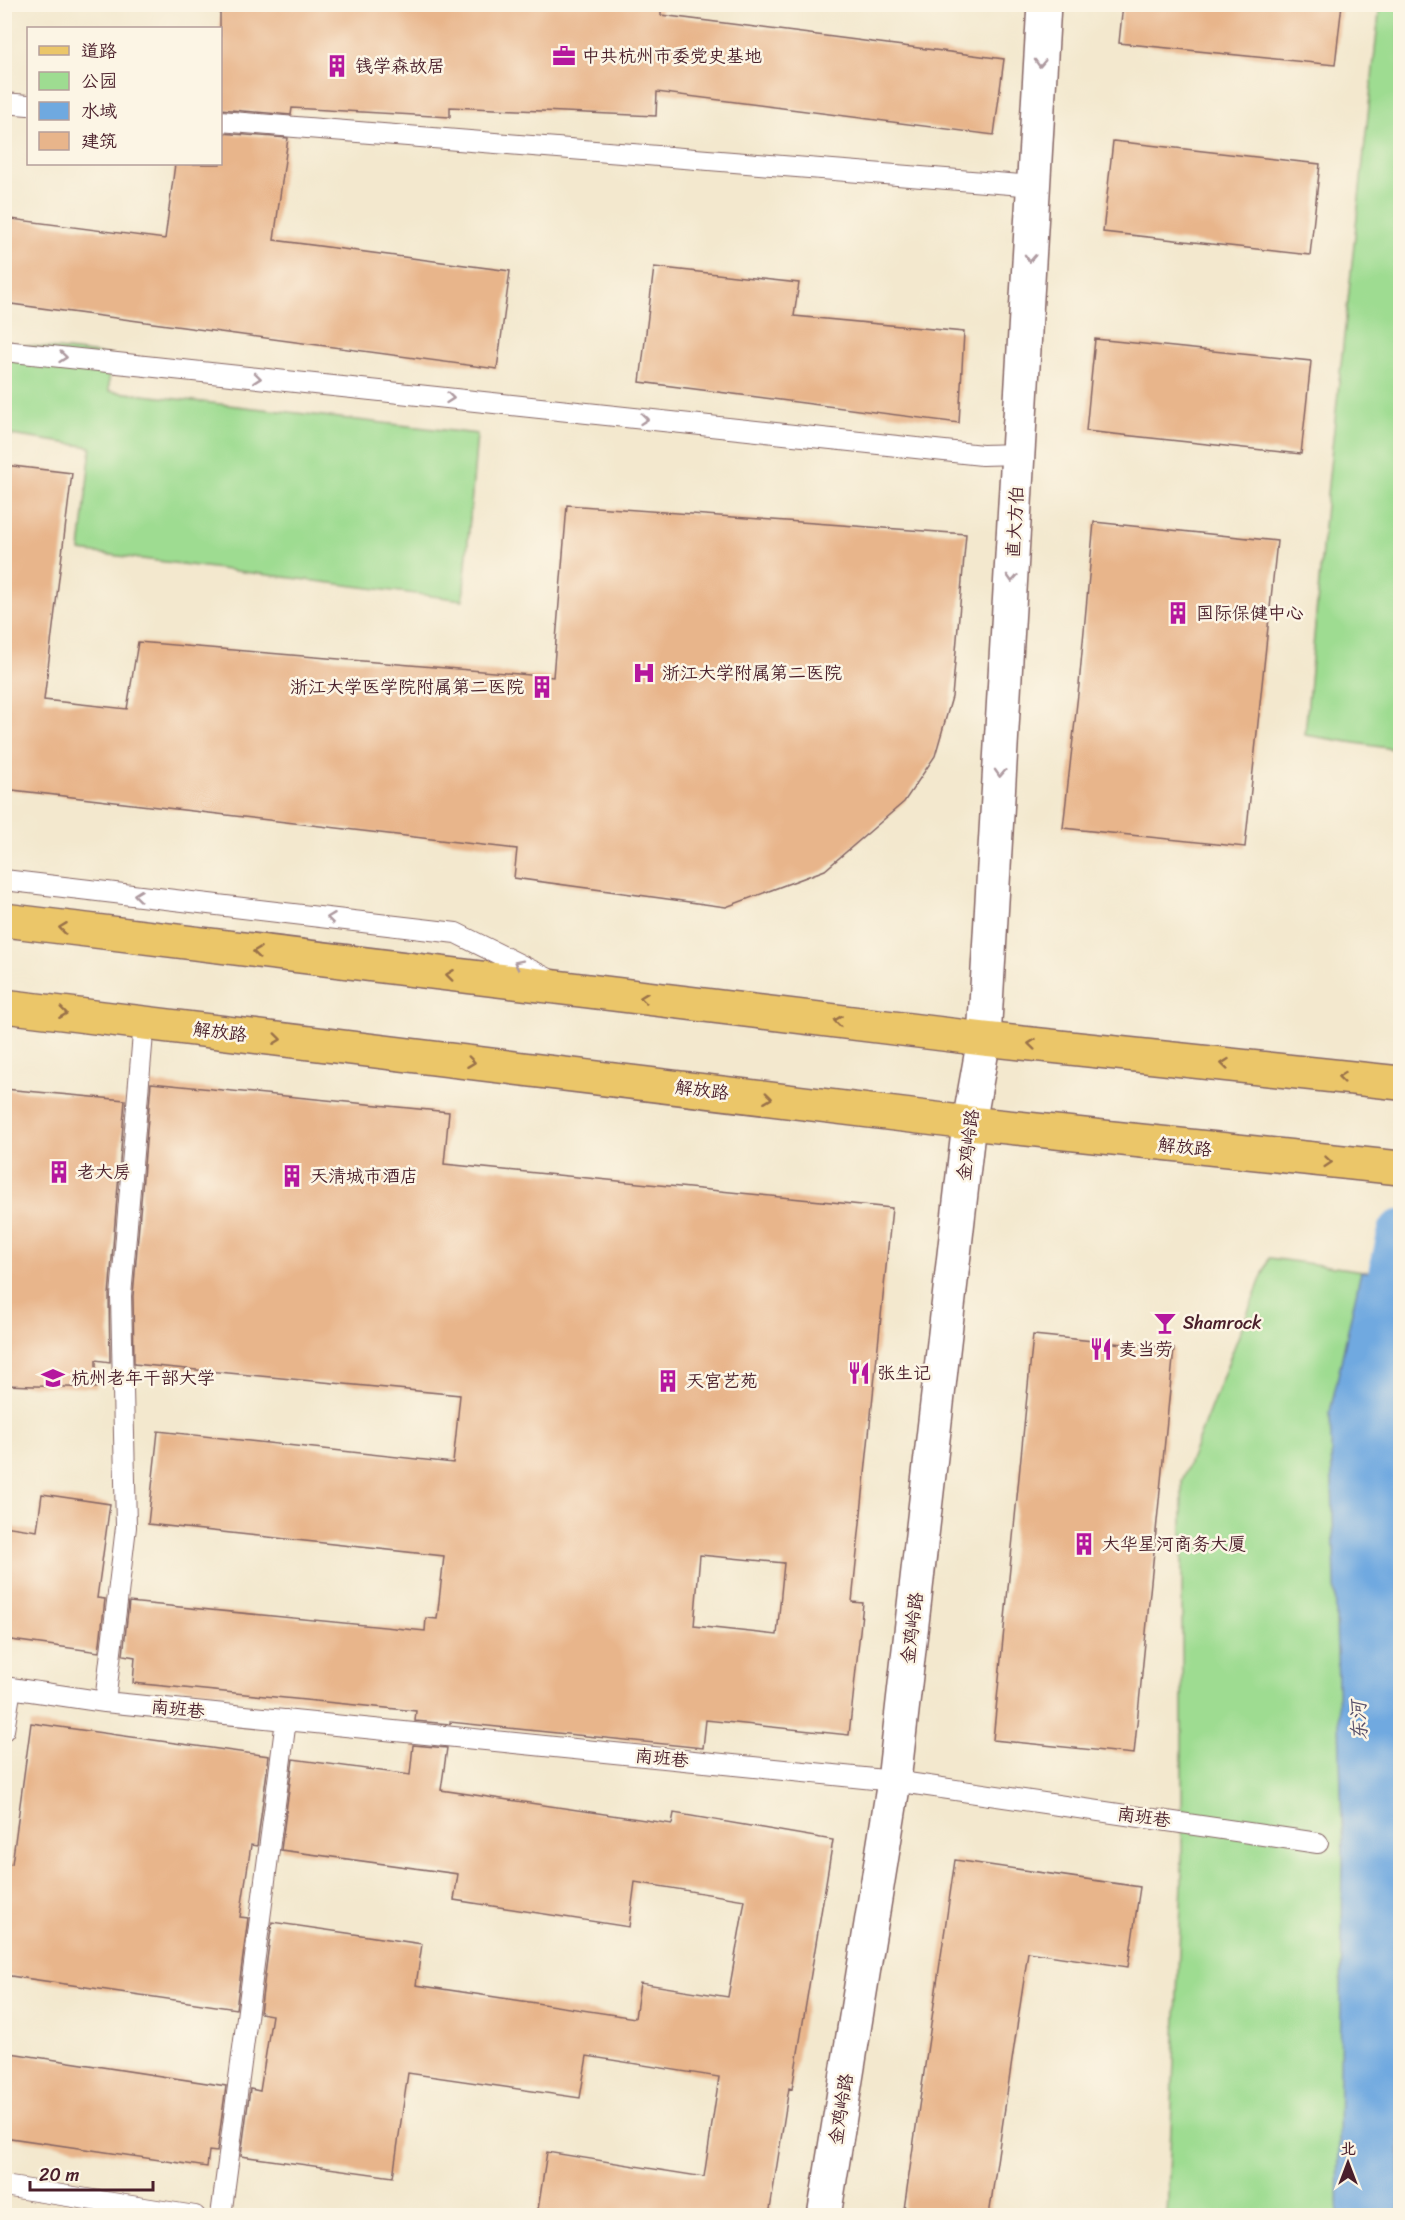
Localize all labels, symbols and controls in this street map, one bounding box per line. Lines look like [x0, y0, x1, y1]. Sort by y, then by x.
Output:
legend [27, 27, 222, 165]
text: 道路 [81, 35, 117, 67]
place label: 中共杭州市委党史基地 [582, 40, 762, 72]
office icon: 中共杭州市委党史基地 [551, 43, 577, 69]
place label: 钱学森故居 [355, 50, 445, 82]
building icon: 钱学森故居 [324, 53, 350, 79]
one-way arrow [1034, 58, 1047, 67]
text: 公园 [81, 65, 117, 97]
text: 水域 [81, 95, 117, 127]
text: 建筑 [81, 125, 117, 157]
one-way arrow [1023, 253, 1036, 262]
one-way arrow [58, 350, 67, 363]
one-way arrow [252, 371, 261, 384]
one-way arrow [446, 391, 455, 404]
one-way arrow [640, 412, 649, 425]
street label: 直大方伯 [997, 485, 1033, 559]
one-way arrow [1005, 574, 1018, 583]
place label: 国际保健中心 [1196, 597, 1304, 629]
building icon: 国际保健中心 [1165, 600, 1191, 626]
place label: 浙江大学附属第二医院 [662, 657, 842, 689]
hospital icon: 浙江大学附属第二医院 [631, 660, 657, 686]
place label: 浙江大学医学院附属第二医院 [290, 671, 524, 703]
building icon: 浙江大学医学院附属第二医院 [529, 674, 555, 700]
one-way arrow [994, 768, 1007, 777]
one-way arrow [133, 890, 142, 902]
one-way arrow [327, 912, 336, 925]
one-way arrow [59, 922, 68, 934]
one-way arrow [252, 946, 261, 959]
one-way arrow [514, 959, 525, 971]
one-way arrow [446, 969, 455, 982]
one-way arrow [640, 992, 649, 1005]
one-way arrow [58, 1006, 67, 1018]
street label: 解放路 [191, 1013, 249, 1051]
one-way arrow [833, 1015, 842, 1028]
one-way arrow [272, 1032, 282, 1044]
one-way arrow [1027, 1038, 1036, 1051]
one-way arrow [466, 1055, 475, 1068]
one-way arrow [1221, 1059, 1230, 1071]
street label: 解放路 [673, 1071, 731, 1109]
one-way arrow [1338, 1071, 1347, 1084]
one-way arrow [764, 1092, 773, 1104]
street label: 金鸡岭路 [948, 1107, 988, 1183]
street label: 解放路 [1156, 1128, 1214, 1166]
one-way arrow [1324, 1155, 1333, 1168]
place label: 老大房 [77, 1156, 131, 1188]
building icon: 老大房 [46, 1159, 72, 1185]
place label: 天清城市酒店 [310, 1160, 418, 1192]
building icon: 天清城市酒店 [279, 1163, 305, 1189]
place label: Shamrock [1183, 1307, 1262, 1339]
bar icon: Shamrock [1152, 1310, 1178, 1336]
place label: 麦当劳 [1119, 1333, 1173, 1365]
restaurant icon: 麦当劳 [1088, 1336, 1114, 1362]
place label: 张生记 [877, 1357, 931, 1389]
restaurant icon: 张生记 [846, 1360, 872, 1386]
place label: 杭州老年干部大学 [71, 1362, 215, 1394]
school or university icon: 杭州老年干部大学 [40, 1365, 66, 1391]
place label: 天宫艺苑 [686, 1365, 758, 1397]
building icon: 天宫艺苑 [655, 1368, 681, 1394]
place label: 大华星河商务大厦 [1102, 1528, 1246, 1560]
building icon: 大华星河商务大厦 [1071, 1531, 1097, 1557]
street label: 金鸡岭路 [892, 1590, 932, 1666]
street label: 南班巷 [149, 1690, 207, 1728]
water label: 东河 [1341, 1697, 1377, 1742]
street label: 南班巷 [633, 1739, 691, 1777]
street label: 南班巷 [1115, 1797, 1173, 1837]
street label: 金鸡岭路 [820, 2071, 862, 2147]
north arrow [1318, 2133, 1378, 2193]
text: 北 [1340, 2134, 1356, 2163]
scale bar [30, 2154, 153, 2192]
text: 20 m [39, 2159, 79, 2191]

